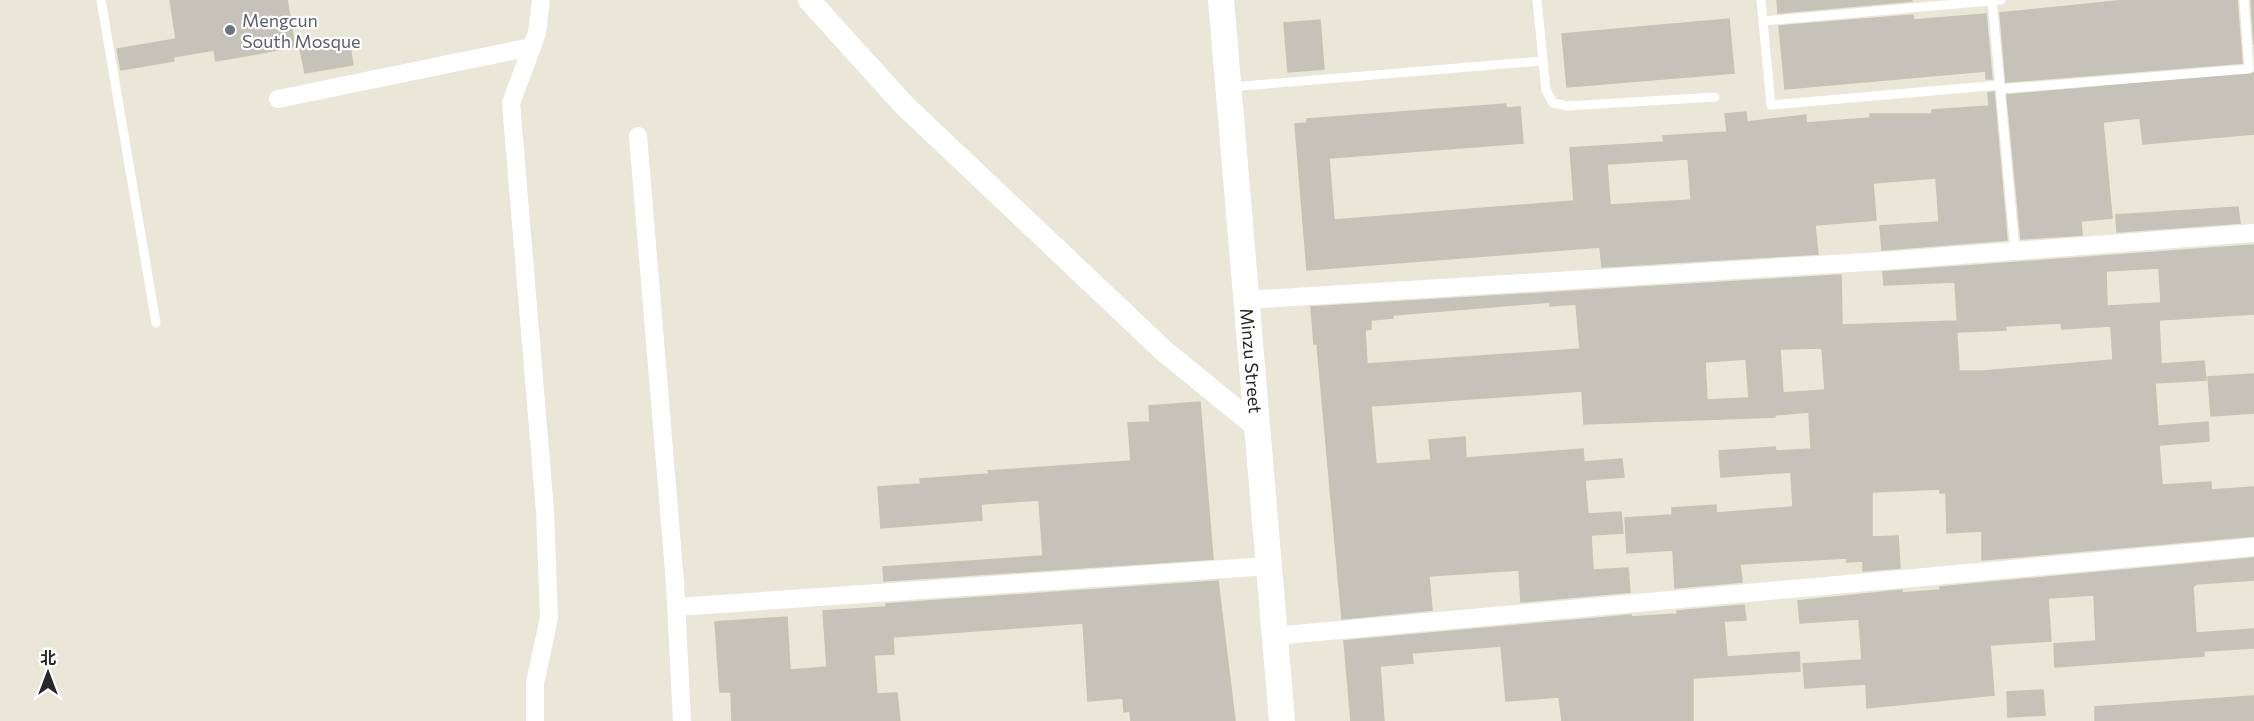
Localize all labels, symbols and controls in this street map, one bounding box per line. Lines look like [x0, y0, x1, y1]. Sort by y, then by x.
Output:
place label: Mengcun South Mosque [242, 9, 361, 52]
marker: Mengcun South Mosque [223, 23, 237, 37]
street label: Minzu Street [1236, 307, 1267, 414]
north arrow [18, 643, 78, 703]
text: 北 [40, 648, 56, 667]

